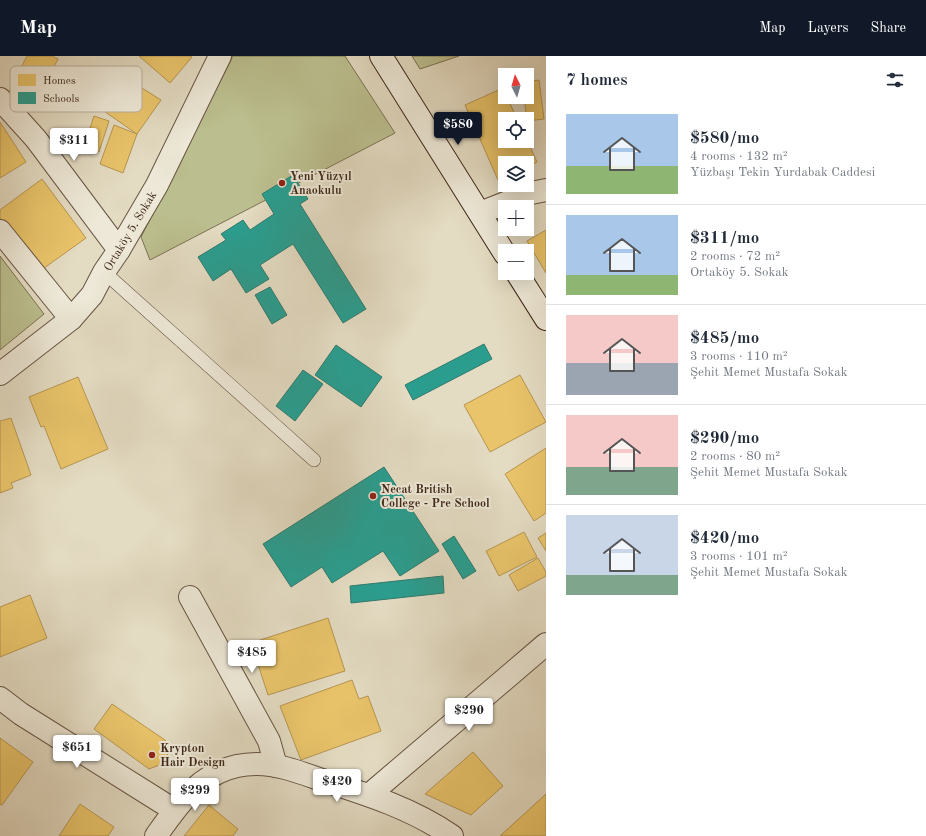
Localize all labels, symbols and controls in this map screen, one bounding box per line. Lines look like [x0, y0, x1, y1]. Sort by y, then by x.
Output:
text: Map [20, 19, 57, 38]
text: Map [760, 21, 786, 35]
text: Layers [808, 21, 849, 35]
text: Share [871, 21, 906, 35]
legend [10, 66, 142, 112]
north arrow [498, 68, 534, 104]
map controls [498, 68, 534, 280]
icon: filters [884, 69, 906, 91]
text: 7 homes [566, 72, 628, 89]
text: Homes [43, 76, 76, 87]
text: Schools [43, 94, 79, 105]
pin: $580 [434, 112, 482, 146]
button: locate [498, 112, 534, 148]
text: $580 [443, 118, 473, 131]
pin: $311 [50, 128, 98, 162]
icon: home [598, 130, 646, 178]
text: $580/mo [690, 130, 759, 147]
text: $311 [59, 134, 89, 147]
text: 4 rooms · 132 m² [690, 150, 788, 163]
button: layers [498, 156, 534, 192]
text: Yüzbaşı Tekin Yurdabak Caddesi [690, 166, 875, 179]
place label: Yeni Yüzyıl Anaokulu [290, 171, 352, 197]
marker: Yeni Yüzyıl Anaokulu [277, 178, 287, 188]
street label: Ortaköy 5. Sokak [101, 189, 159, 274]
button: + [498, 200, 534, 236]
text: $311/mo [690, 230, 759, 247]
icon: home [598, 231, 646, 279]
button: − [498, 244, 534, 280]
text: 2 rooms · 72 m² [690, 250, 780, 263]
text: Ortaköy 5. Sokak [690, 266, 788, 279]
text: $485/mo [690, 330, 759, 347]
icon: home [598, 331, 646, 379]
text: 3 rooms · 110 m² [690, 350, 788, 363]
text: Şehit Memet Mustafa Sokak [690, 366, 847, 379]
text: $290/mo [690, 430, 759, 447]
icon: home [598, 431, 646, 479]
text: 2 rooms · 80 m² [690, 450, 780, 463]
text: Şehit Memet Mustafa Sokak [690, 466, 847, 479]
place label: Necat British College - Pre School [381, 484, 490, 510]
marker: Necat British College - Pre School [368, 491, 378, 501]
text: $420/mo [690, 530, 759, 547]
icon: home [598, 531, 646, 579]
text: 3 rooms · 101 m² [690, 550, 788, 563]
text: Şehit Memet Mustafa Sokak [690, 566, 847, 579]
pin: $485 [228, 640, 276, 674]
text: $485 [237, 646, 267, 659]
pin: $290 [445, 698, 493, 732]
text: $290 [454, 704, 484, 717]
pin: $651 [53, 735, 101, 769]
text: $651 [62, 741, 92, 754]
place label: Krypton Hair Design [160, 743, 226, 769]
marker: Krypton Hair Design [147, 750, 157, 760]
pin: $420 [313, 769, 361, 803]
text: $420 [322, 775, 352, 788]
pin: $299 [171, 778, 219, 812]
text: $299 [180, 784, 210, 797]

